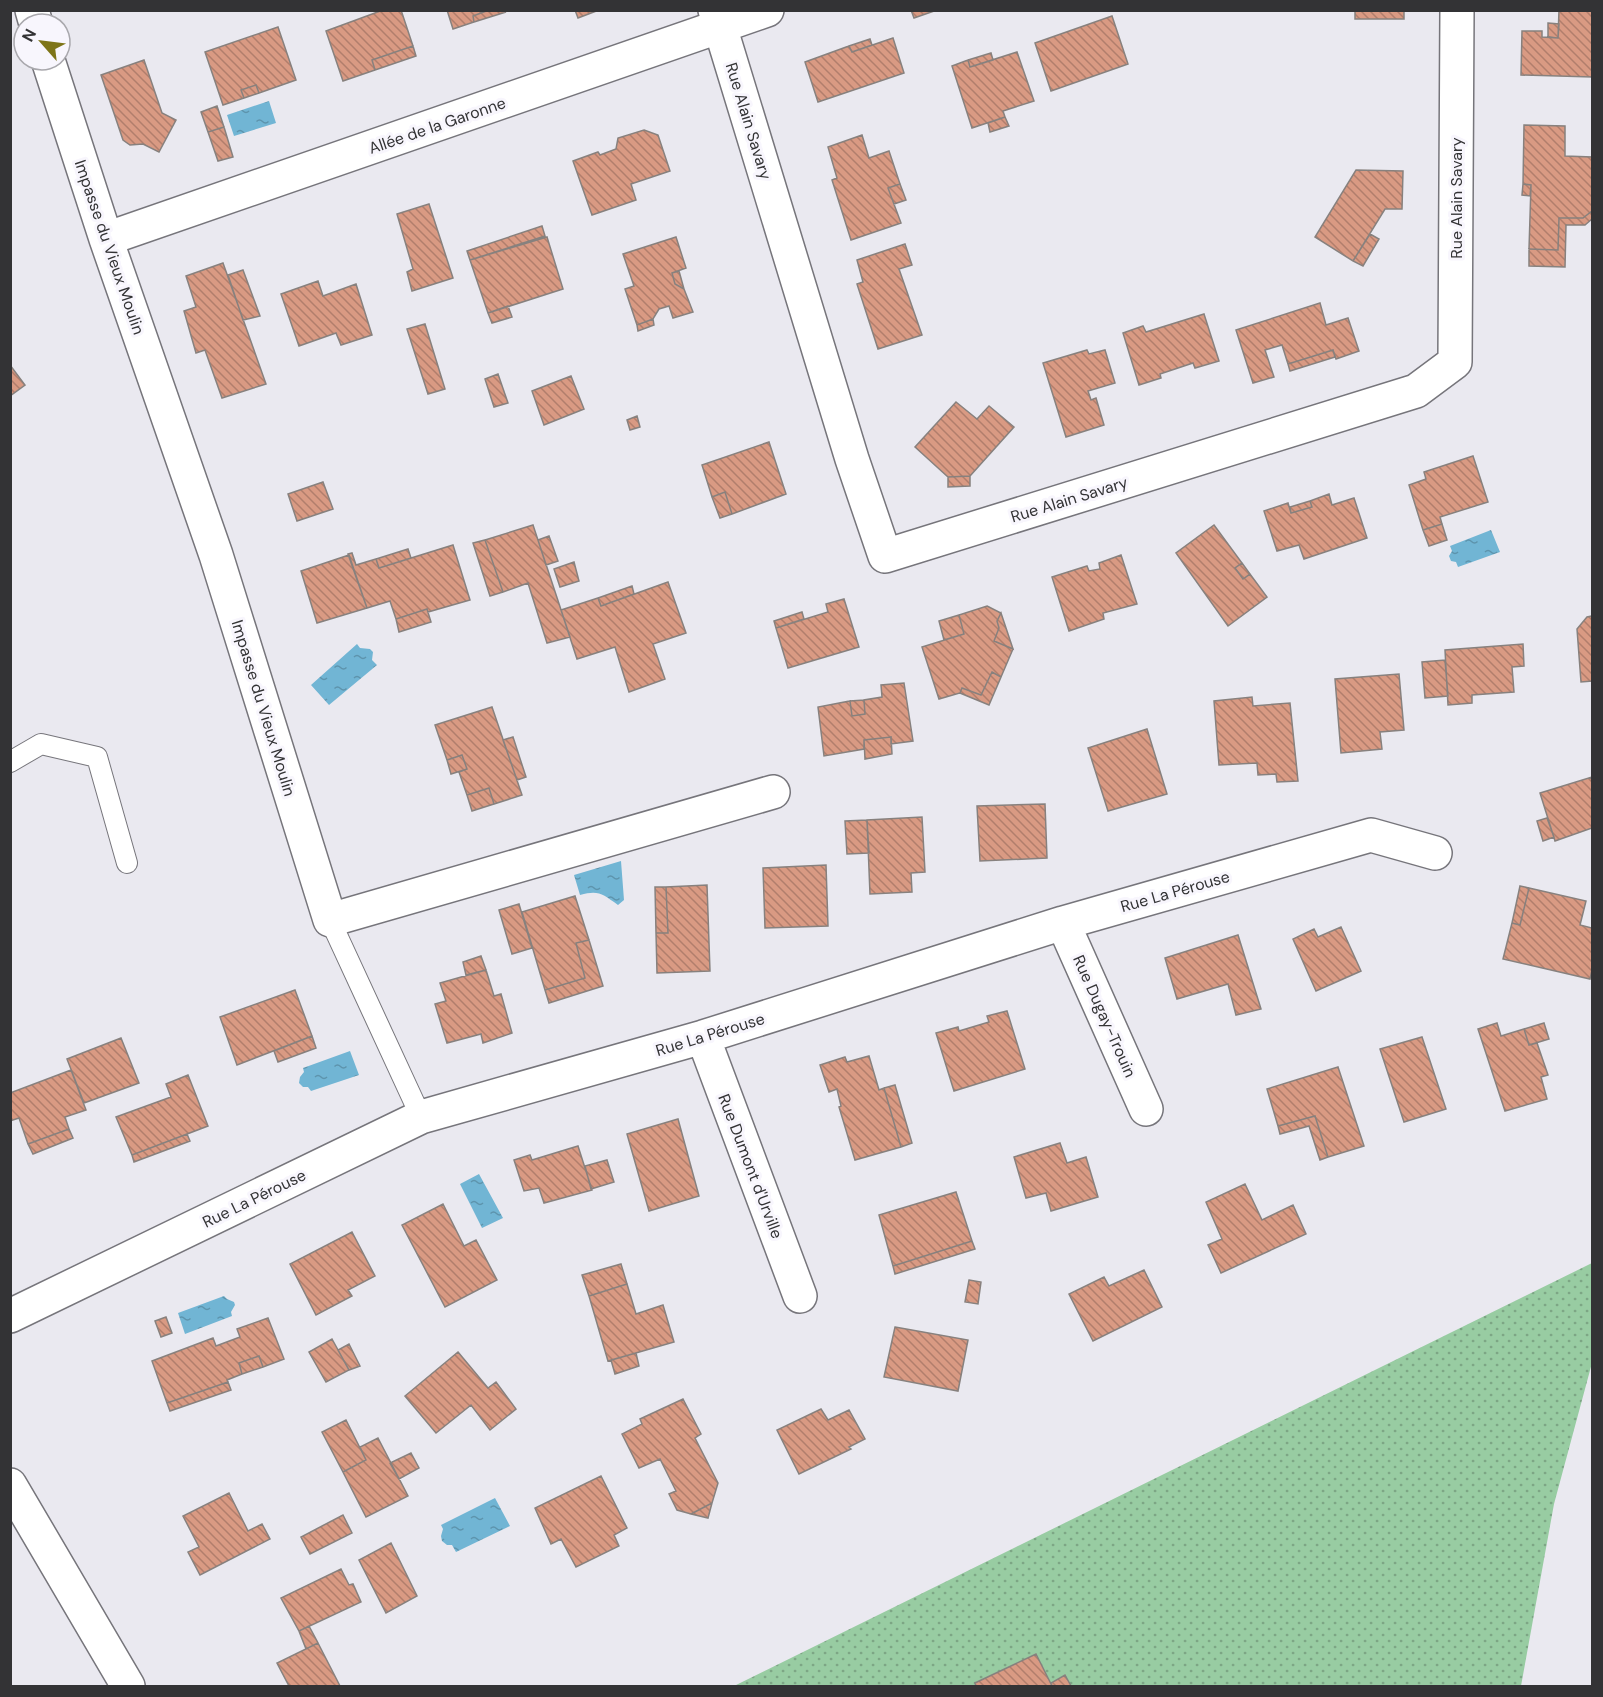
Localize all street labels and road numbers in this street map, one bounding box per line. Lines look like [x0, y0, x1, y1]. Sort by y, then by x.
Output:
street label: Rue Alain Savary [721, 60, 776, 182]
street label: Allée de la Garonne [366, 92, 508, 159]
street label: Rue Alain Savary [1446, 137, 1467, 259]
street label: Impasse du Vieux Moulin [70, 157, 149, 337]
street label: Rue Alain Savary [1008, 472, 1130, 527]
street label: Impasse du Vieux Moulin [227, 617, 300, 799]
street label: Rue La Pérouse [1118, 866, 1232, 917]
street label: Rue Dugay-Trouin [1068, 952, 1141, 1081]
street label: Rue La Pérouse [653, 1008, 767, 1061]
street label: Rue Dumont d'Urville [713, 1091, 788, 1241]
street label: Rue La Pérouse [199, 1164, 309, 1233]

